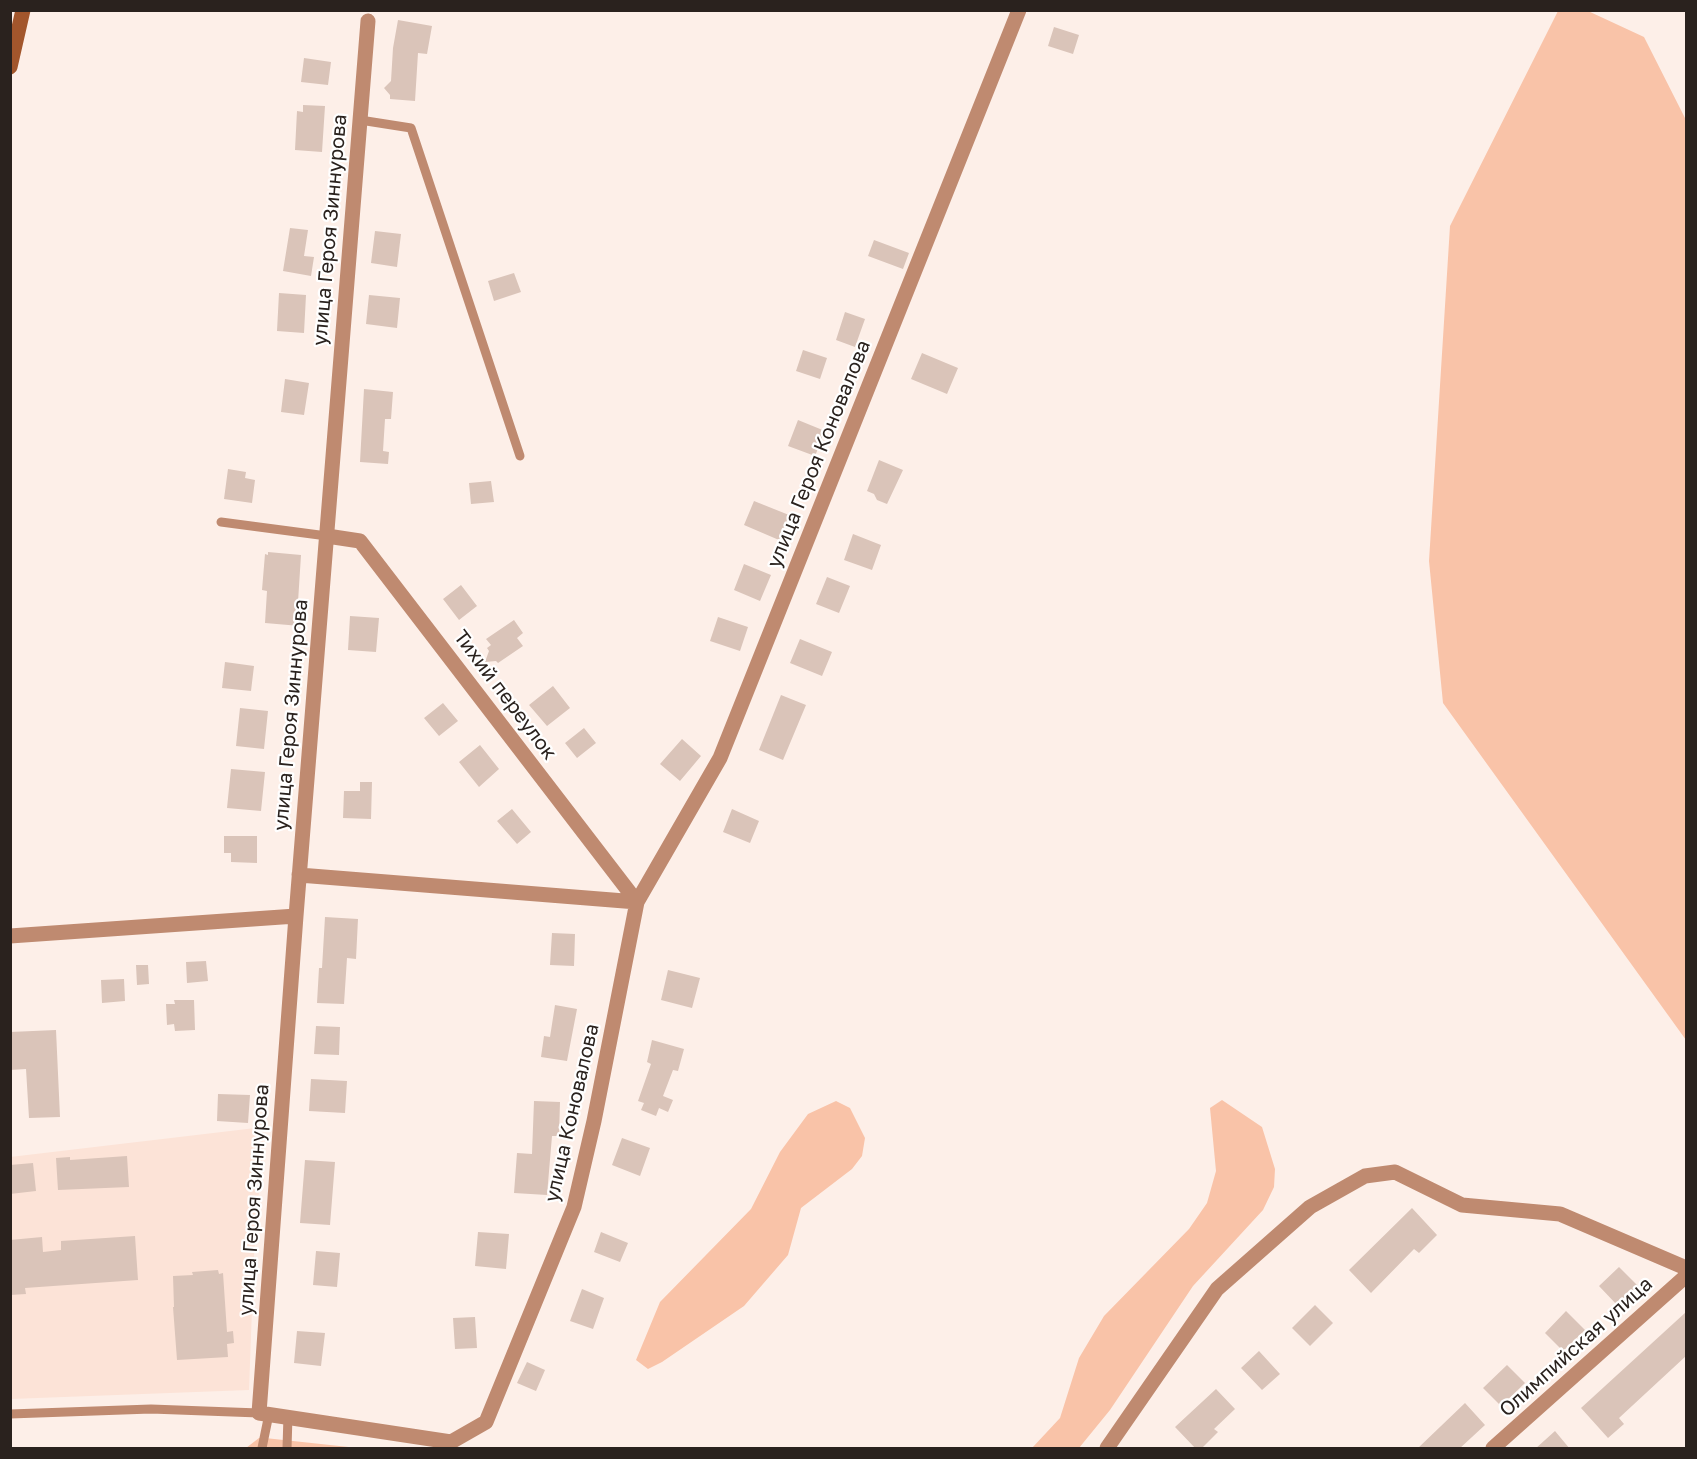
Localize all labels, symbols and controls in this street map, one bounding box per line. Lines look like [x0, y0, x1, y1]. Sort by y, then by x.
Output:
street label: улица Героя Зиннурова [308, 113, 352, 347]
street label: улица Героя Коновалова [762, 337, 876, 571]
street label: улица Героя Зиннурова [269, 598, 313, 832]
street label: Тихий переулок [448, 625, 562, 765]
street label: улица Коновалова [540, 1021, 604, 1205]
street label: улица Героя Зиннурова [234, 1083, 274, 1317]
street label: Олимпийская улица [1495, 1272, 1657, 1422]

